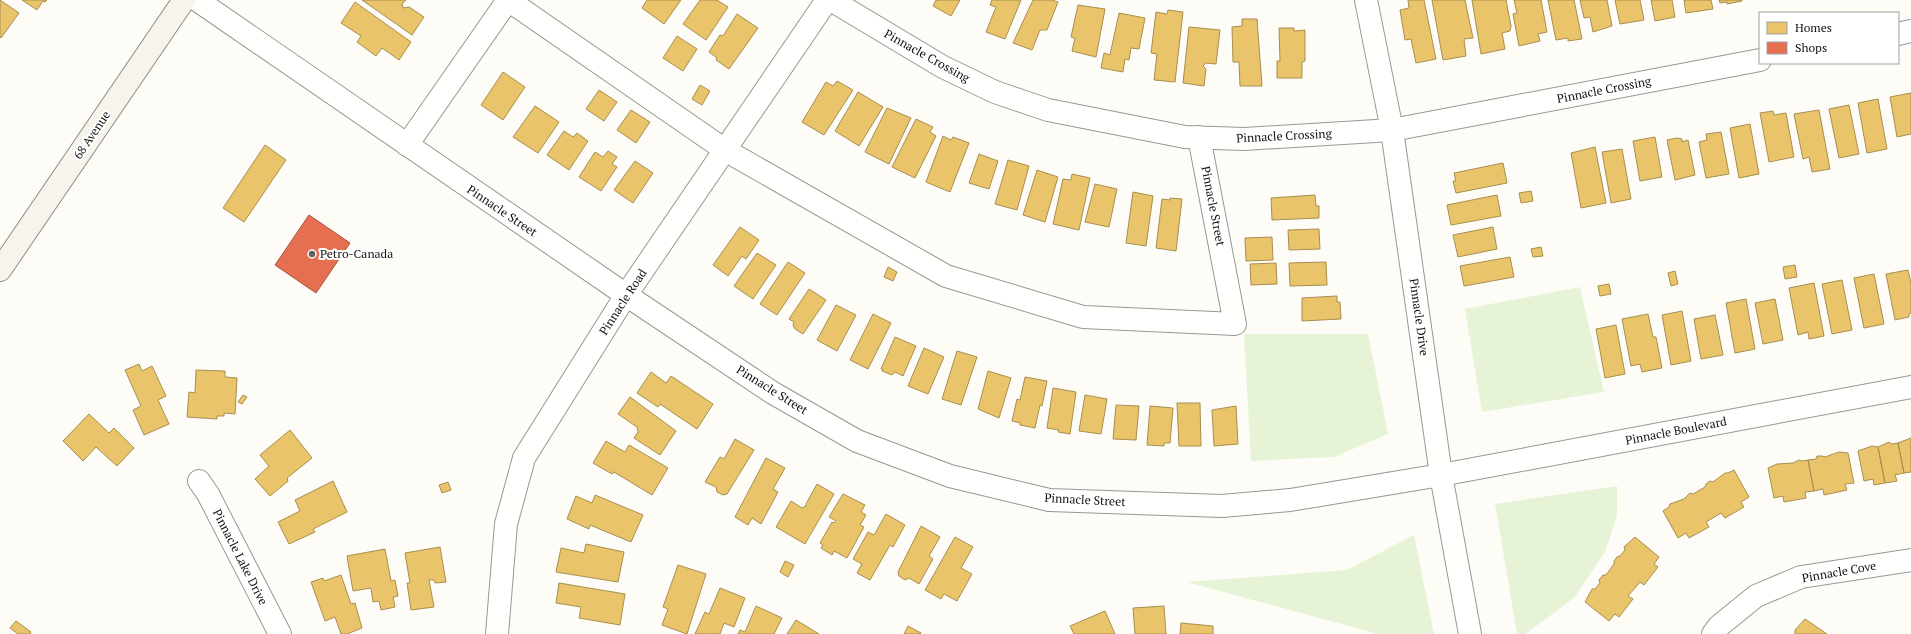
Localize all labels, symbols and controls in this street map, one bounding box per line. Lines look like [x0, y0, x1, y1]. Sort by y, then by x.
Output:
legend [1759, 12, 1899, 64]
text: Homes [1795, 20, 1832, 35]
street label: Pinnacle Crossing [882, 26, 973, 86]
text: Shops [1795, 40, 1827, 55]
street label: Pinnacle Crossing [1556, 73, 1653, 106]
street label: 68 Avenue [70, 108, 113, 162]
street label: Pinnacle Crossing [1236, 125, 1333, 145]
street label: Pinnacle Street [1198, 165, 1229, 248]
street label: Pinnacle Street [464, 182, 541, 240]
place label: Petro-Canada [320, 246, 393, 261]
marker: Petro-Canada [307, 249, 317, 259]
street label: Pinnacle Road [596, 265, 650, 338]
street label: Pinnacle Drive [1407, 277, 1432, 357]
street label: Pinnacle Street [734, 362, 811, 418]
street label: Pinnacle Boulevard [1624, 413, 1728, 448]
street label: Pinnacle Street [1044, 490, 1127, 509]
street label: Pinnacle Lake Drive [210, 506, 271, 607]
street label: Pinnacle Cove [1801, 558, 1877, 585]

